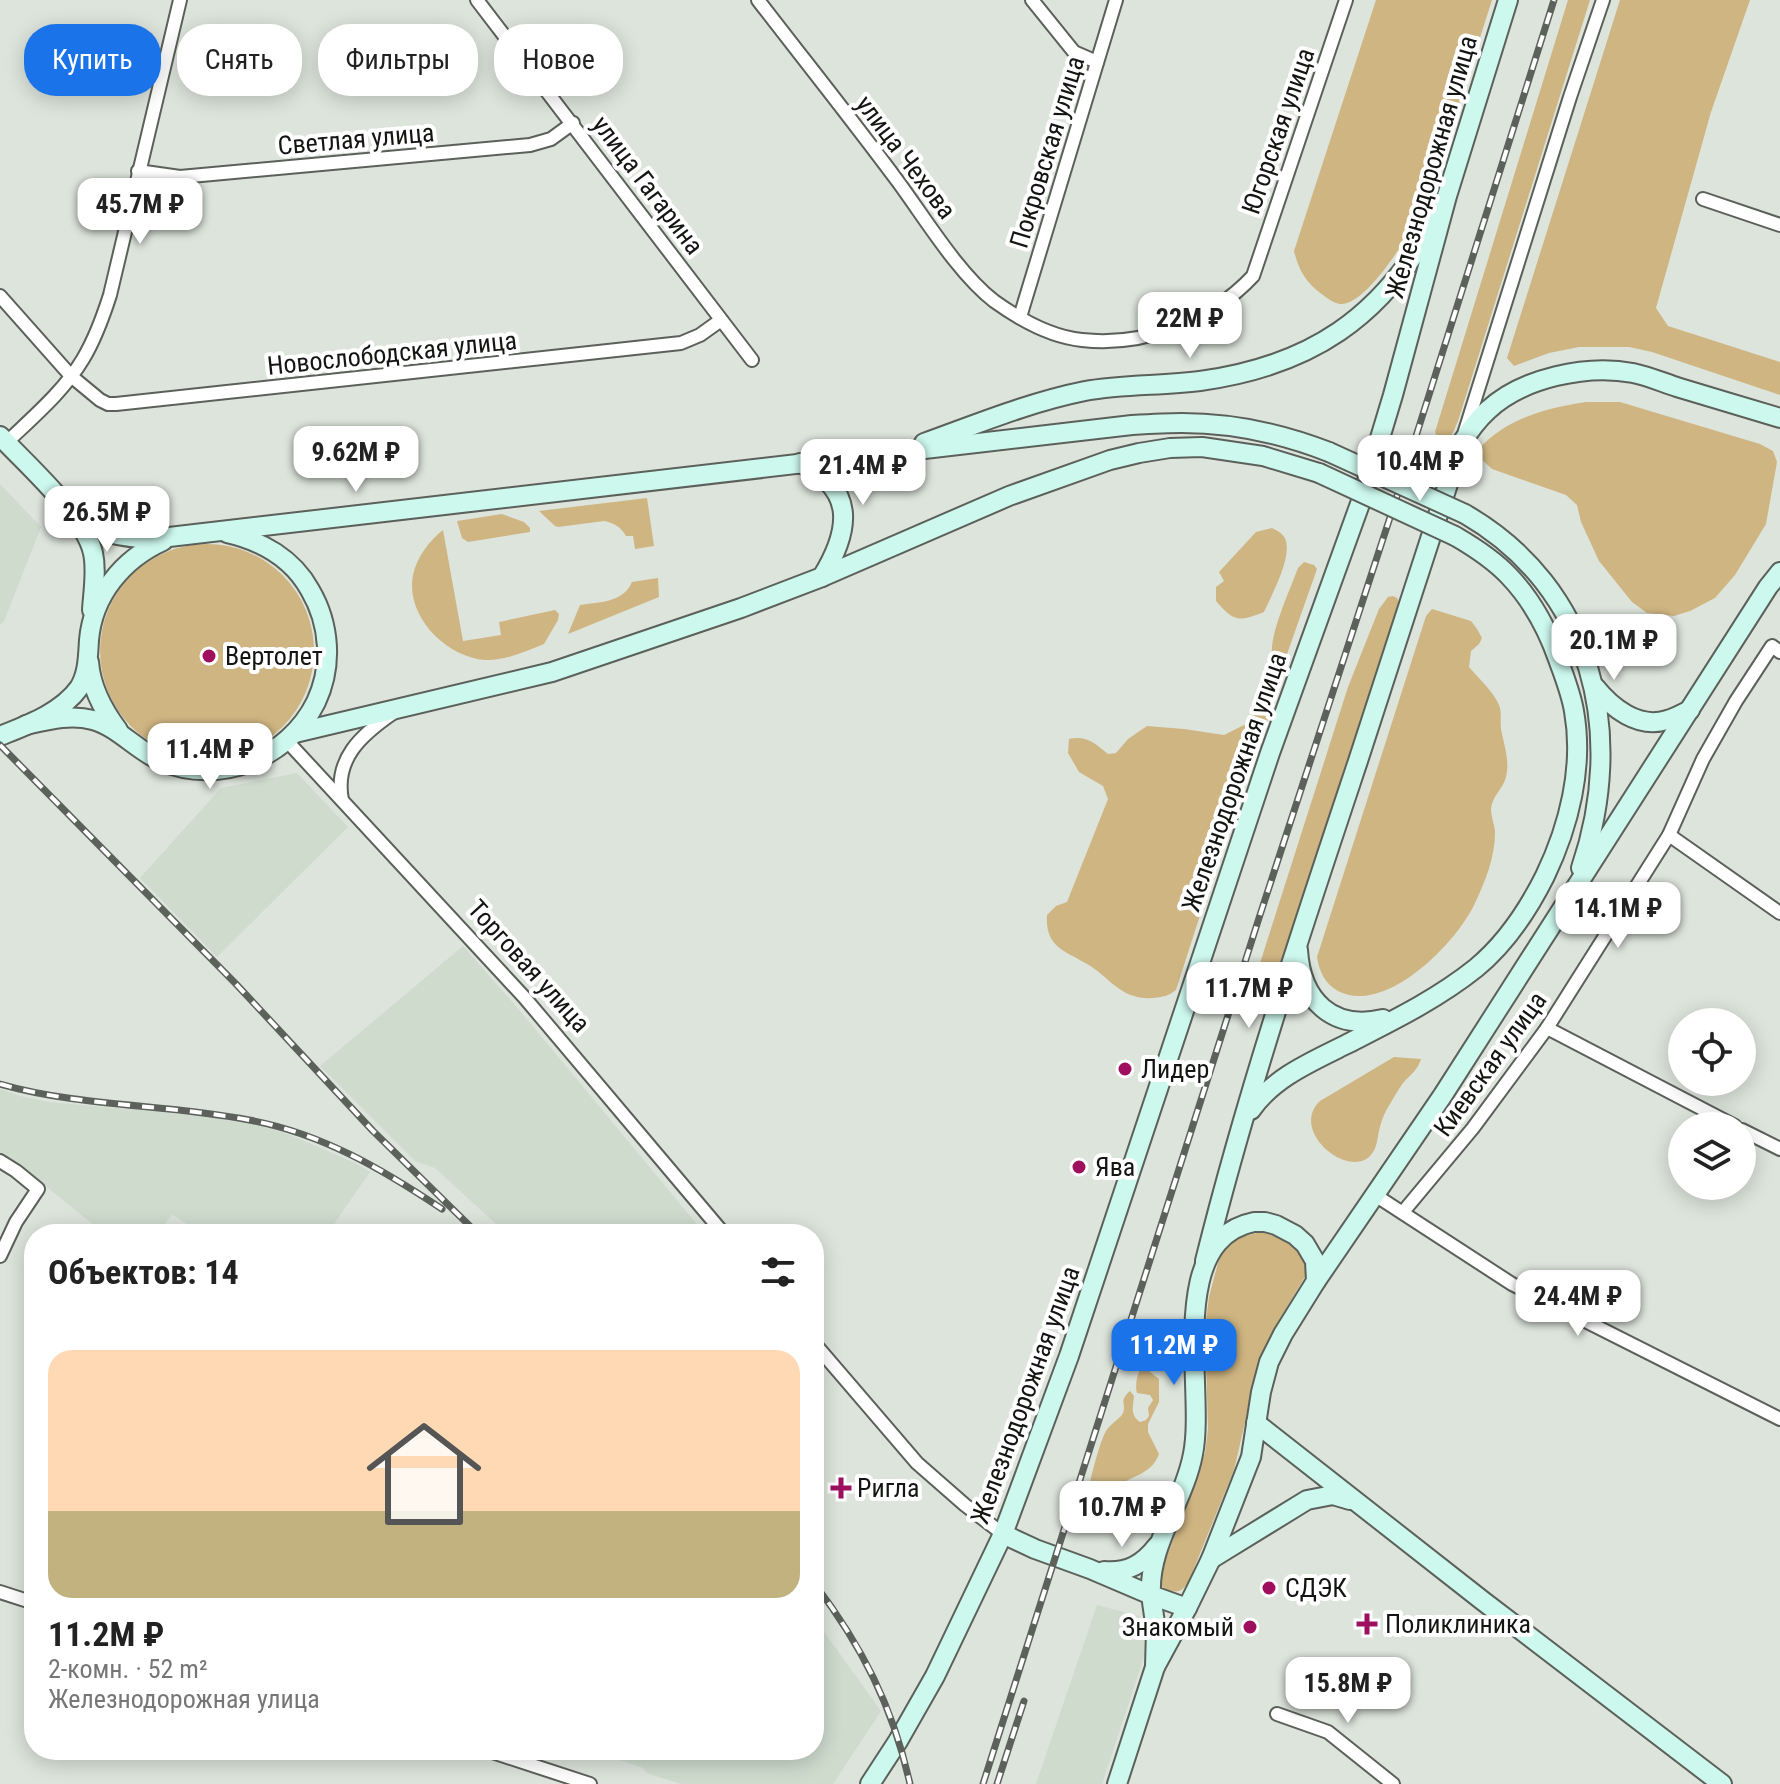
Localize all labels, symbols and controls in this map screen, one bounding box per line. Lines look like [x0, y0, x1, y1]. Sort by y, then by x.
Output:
chip: Купить [24, 24, 161, 96]
chip: Снять [177, 24, 302, 96]
chip: Фильтры [318, 24, 478, 96]
chip: Новое [494, 24, 623, 96]
street label: Железнодорожная улица [1379, 32, 1483, 302]
street label: Югорская улица [1236, 44, 1320, 218]
street label: Покровская улица [1004, 52, 1090, 252]
street label: улица Чехова [850, 89, 962, 225]
street label: улица Гагарина [586, 110, 710, 260]
street label: Светлая улица [276, 117, 436, 161]
pin: 45.7M ₽ [66, 178, 214, 246]
text: 45.7M ₽ [96, 189, 184, 219]
pin: 22M ₽ [1134, 292, 1246, 360]
text: 22M ₽ [1156, 303, 1224, 333]
street label: Новослободская улица [266, 325, 518, 381]
pin: 9.62M ₽ [282, 426, 430, 494]
pin: 10.4M ₽ [1346, 435, 1494, 503]
text: 9.62M ₽ [312, 437, 400, 467]
pin: 21.4M ₽ [789, 439, 937, 507]
text: 10.4M ₽ [1376, 446, 1464, 476]
text: 21.4M ₽ [819, 450, 907, 480]
pin: 26.5M ₽ [33, 486, 181, 554]
text: 26.5M ₽ [63, 497, 151, 527]
pin: 20.1M ₽ [1540, 614, 1688, 682]
text: 20.1M ₽ [1570, 625, 1658, 655]
place label: Вертолет [225, 641, 323, 671]
marker: Вертолет [200, 647, 218, 665]
street label: Железнодорожная улица [1176, 649, 1292, 915]
pin: 11.4M ₽ [136, 723, 284, 791]
text: 11.4M ₽ [166, 734, 254, 764]
pin: 14.1M ₽ [1544, 882, 1692, 950]
text: 14.1M ₽ [1574, 893, 1662, 923]
street label: Торговая улица [462, 894, 596, 1038]
pin: 11.7M ₽ [1175, 962, 1323, 1030]
text: 11.7M ₽ [1205, 973, 1293, 1003]
street label: Киевская улица [1428, 986, 1552, 1142]
map controls [1668, 1008, 1756, 1200]
button: locate [1668, 1008, 1756, 1096]
place label: Лидер [1141, 1054, 1209, 1084]
marker: Лидер [1116, 1060, 1134, 1078]
button: layers [1668, 1112, 1756, 1200]
place label: Ява [1095, 1152, 1135, 1182]
marker: Ява [1070, 1158, 1088, 1176]
icon: filters [756, 1250, 800, 1294]
text: Объектов: 14 [48, 1252, 239, 1292]
street label: Железнодорожная улица [964, 1262, 1086, 1528]
pin: 24.4M ₽ [1504, 1270, 1652, 1338]
text: 24.4M ₽ [1534, 1281, 1622, 1311]
pin: 11.2M ₽ [1100, 1319, 1248, 1387]
text: 11.2M ₽ [1130, 1330, 1218, 1360]
icon: home [352, 1402, 496, 1546]
place label: Ригла [857, 1473, 920, 1503]
marker: Ригла [832, 1479, 850, 1497]
pin: 10.7M ₽ [1048, 1481, 1196, 1549]
text: 10.7M ₽ [1078, 1492, 1166, 1522]
place label: СДЭК [1285, 1573, 1347, 1603]
marker: СДЭК [1260, 1579, 1278, 1597]
place label: Поликлиника [1385, 1609, 1531, 1639]
place label: Знакомый [1122, 1612, 1234, 1642]
marker: Поликлиника [1356, 1613, 1378, 1635]
text: 11.2M ₽ [48, 1614, 164, 1654]
marker: Знакомый [1241, 1618, 1259, 1636]
text: 2-комн. · 52 m² [48, 1654, 208, 1684]
pin: 15.8M ₽ [1274, 1657, 1422, 1725]
text: 15.8M ₽ [1304, 1668, 1392, 1698]
text: Железнодорожная улица [48, 1684, 320, 1714]

